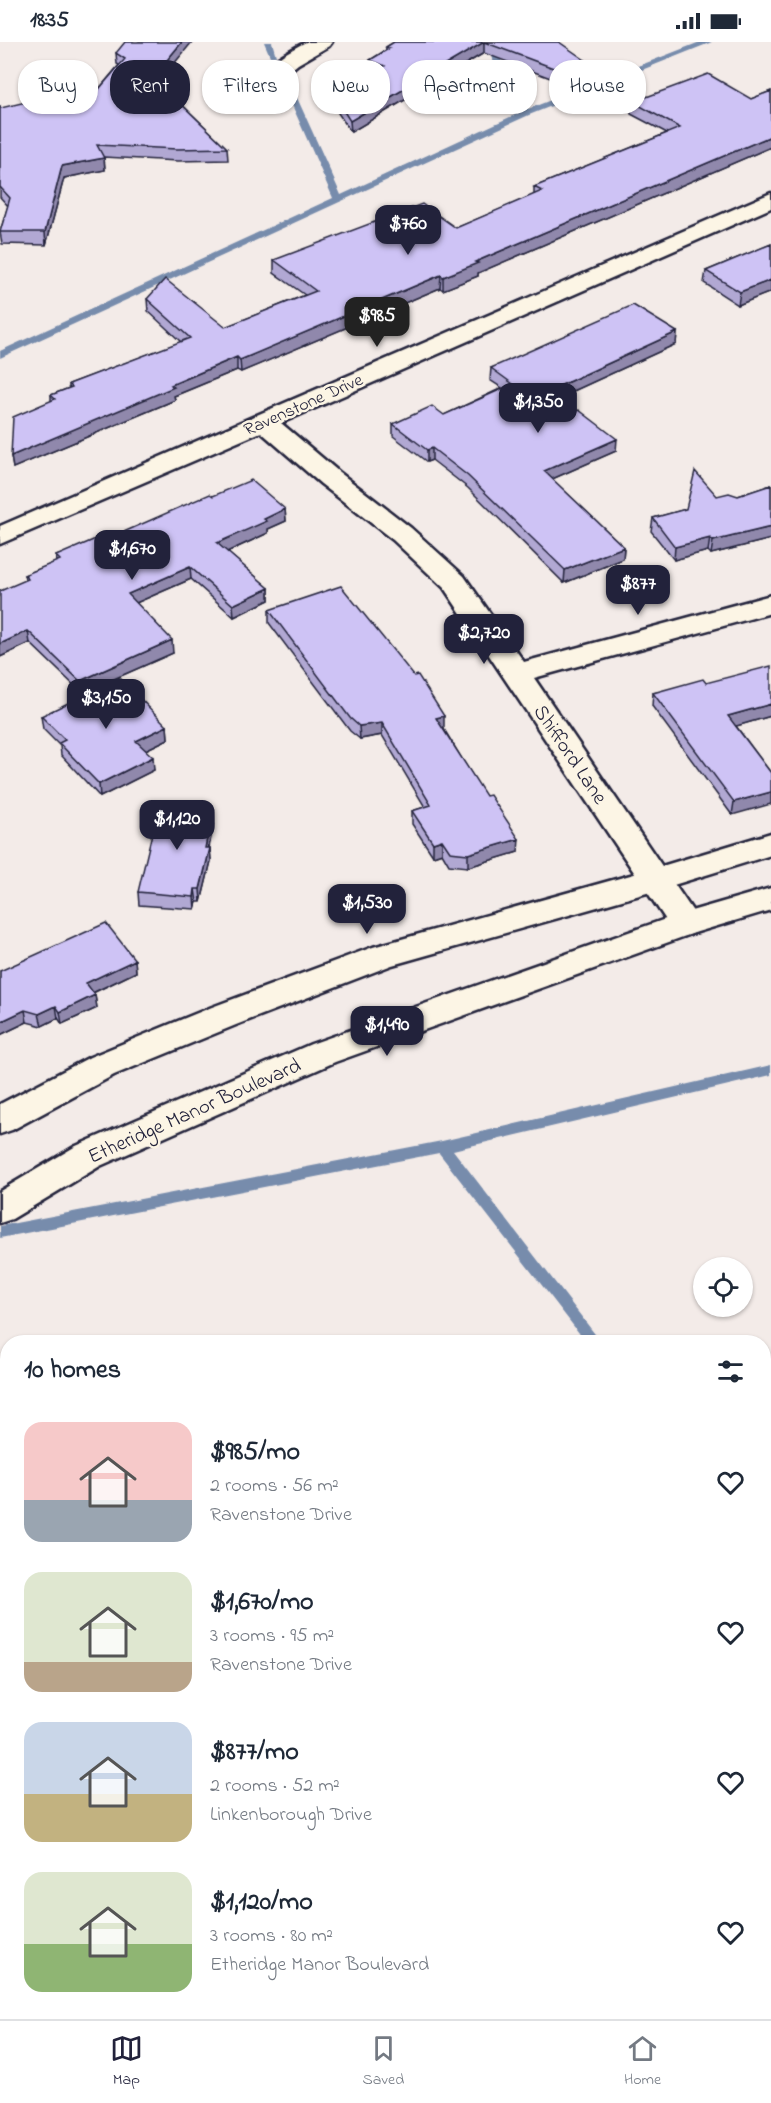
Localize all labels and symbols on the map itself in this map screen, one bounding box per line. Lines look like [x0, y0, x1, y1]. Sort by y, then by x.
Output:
pin: $760 [372, 205, 444, 256]
pin: $985 [341, 297, 413, 348]
street label: Ravenstone Drive [240, 368, 368, 444]
pin: $1,350 [489, 383, 587, 434]
pin: $1,670 [83, 530, 181, 581]
pin: $877 [602, 565, 674, 616]
pin: $2,720 [435, 614, 533, 665]
pin: $3,150 [57, 679, 155, 730]
street label: Shifford Lane [525, 699, 614, 811]
pin: $1,120 [128, 800, 226, 851]
pin: $1,530 [318, 884, 416, 935]
pin: $1,490 [338, 1006, 436, 1057]
street label: Etheridge Manor Boulevard [84, 1051, 307, 1174]

